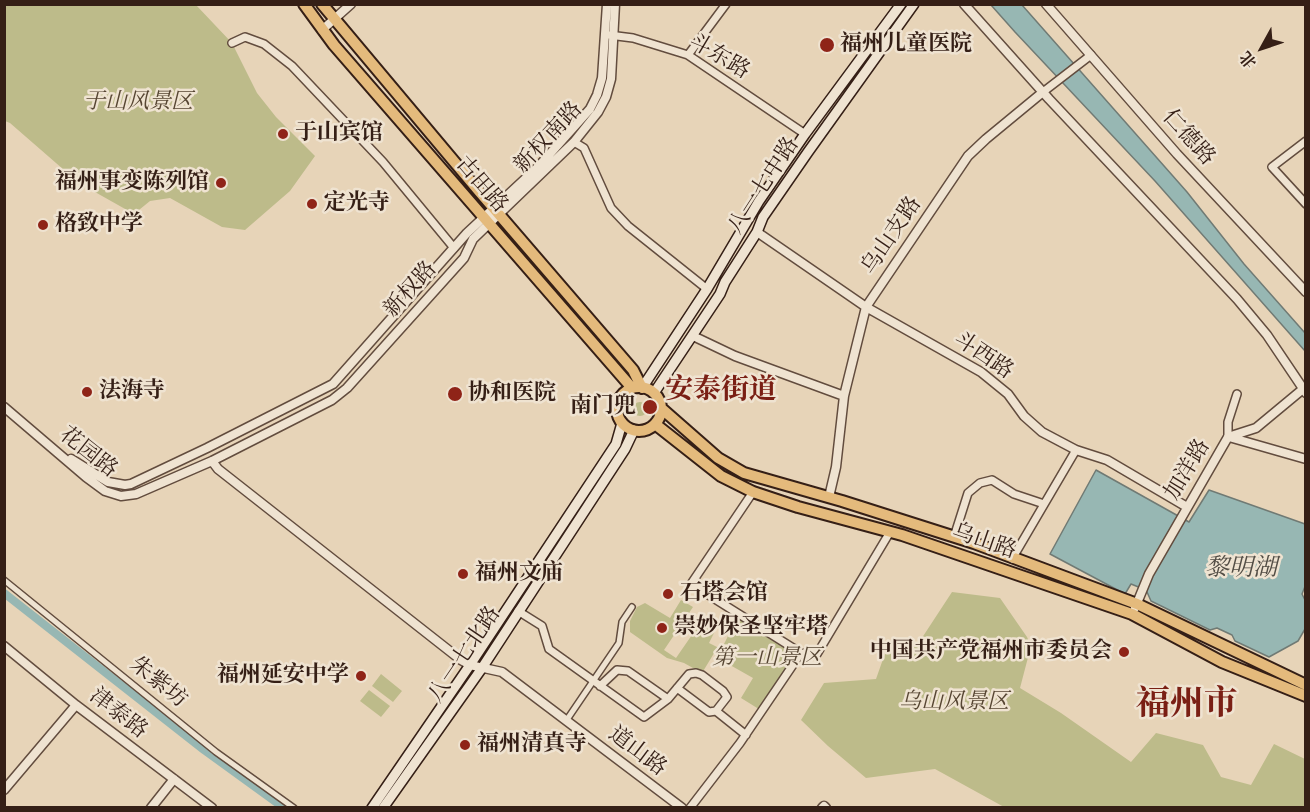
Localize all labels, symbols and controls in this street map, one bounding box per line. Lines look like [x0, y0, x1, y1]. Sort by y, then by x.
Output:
north arrow [1232, 18, 1292, 78]
street label: 斗东路 [684, 29, 754, 85]
place label: 福州儿童医院 [840, 32, 972, 58]
marker: 福州儿童医院 [818, 36, 836, 54]
text: 北 [1235, 47, 1261, 72]
park label: 于山风景区 [83, 90, 193, 116]
street label: 新权南路 [509, 97, 589, 179]
street label: 仁德路 [1156, 105, 1220, 171]
place label: 于山宾馆 [295, 121, 383, 147]
marker: 于山宾馆 [276, 127, 290, 141]
street label: 八一七中路 [723, 133, 805, 239]
street label: 古田路 [449, 151, 513, 219]
place label: 福州事变陈列馆 [55, 170, 209, 196]
marker: 福州事变陈列馆 [214, 176, 228, 190]
place label: 定光寺 [324, 191, 390, 217]
street label: 乌山支路 [856, 192, 928, 280]
marker: 定光寺 [305, 197, 319, 211]
place label: 格致中学 [55, 212, 143, 238]
marker: 格致中学 [36, 218, 50, 232]
street label: 新权路 [379, 257, 443, 323]
street label: 斗西路 [948, 327, 1018, 385]
district label: 安泰街道 [665, 374, 777, 408]
place label: 法海寺 [99, 379, 165, 405]
place label: 协和医院 [468, 381, 556, 407]
marker: 法海寺 [80, 385, 94, 399]
marker: 协和医院 [446, 385, 464, 403]
place label: 南门兜 [570, 394, 636, 420]
marker: 南门兜 [641, 398, 659, 416]
street label: 花园路 [54, 422, 122, 484]
street label: 加洋路 [1160, 435, 1216, 505]
street label: 乌山路 [949, 519, 1019, 565]
water label: 黎明湖 [1205, 555, 1277, 583]
place label: 福州文庙 [475, 561, 563, 587]
marker: 福州文庙 [456, 567, 470, 581]
place label: 石塔会馆 [680, 581, 768, 607]
marker: 石塔会馆 [661, 587, 675, 601]
street label: 八一七北路 [423, 602, 507, 708]
place label: 崇妙保圣坚牢塔 [674, 615, 828, 641]
marker: 崇妙保圣坚牢塔 [655, 621, 669, 635]
place label: 中国共产党福州市委员会 [870, 639, 1112, 665]
marker: 中国共产党福州市委员会 [1117, 645, 1131, 659]
park label: 第一山景区 [712, 646, 822, 672]
street label: 朱紫坊 [124, 652, 192, 714]
place label: 福州延安中学 [217, 663, 349, 689]
marker: 福州延安中学 [354, 669, 368, 683]
street label: 津泰路 [84, 683, 152, 745]
district label: 福州市 [1136, 686, 1238, 726]
park label: 乌山风景区 [899, 690, 1009, 716]
street label: 道山路 [603, 722, 671, 782]
place label: 福州清真寺 [477, 732, 587, 758]
marker: 福州清真寺 [458, 738, 472, 752]

